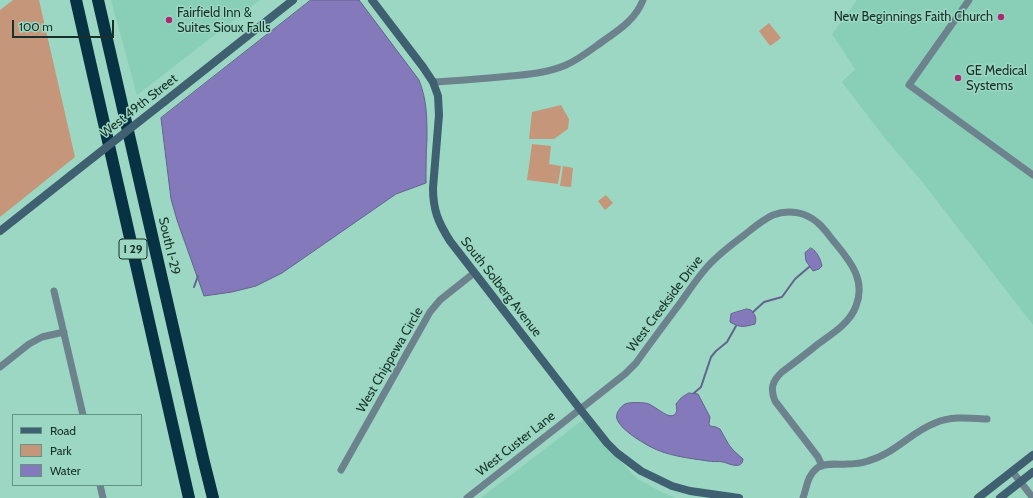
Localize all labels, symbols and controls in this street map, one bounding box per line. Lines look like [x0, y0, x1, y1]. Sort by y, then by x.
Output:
place label: Fairfield Inn & Suites Sioux Falls [177, 5, 271, 36]
place label: New Beginnings Faith Church [834, 9, 993, 25]
scale bar [14, 12, 116, 38]
marker: New Beginnings Faith Church [996, 12, 1006, 22]
marker: Fairfield Inn & Suites Sioux Falls [164, 15, 174, 25]
text: 100 m [19, 19, 53, 34]
place label: GE Medical Systems [966, 63, 1027, 94]
street label: West 49th Street [97, 71, 181, 141]
marker: GE Medical Systems [953, 73, 963, 83]
street label: South I-29 [155, 216, 183, 276]
street label: South Solberg Avenue [457, 234, 545, 340]
road number: I 29 [119, 239, 147, 259]
street label: West Creekside Drive [624, 253, 706, 355]
street label: West Chippewa Circle [353, 304, 427, 416]
street label: West Custer Lane [473, 408, 559, 480]
legend [12, 414, 142, 486]
text: Road [50, 423, 76, 438]
text: Park [50, 443, 72, 458]
text: Water [50, 463, 80, 478]

